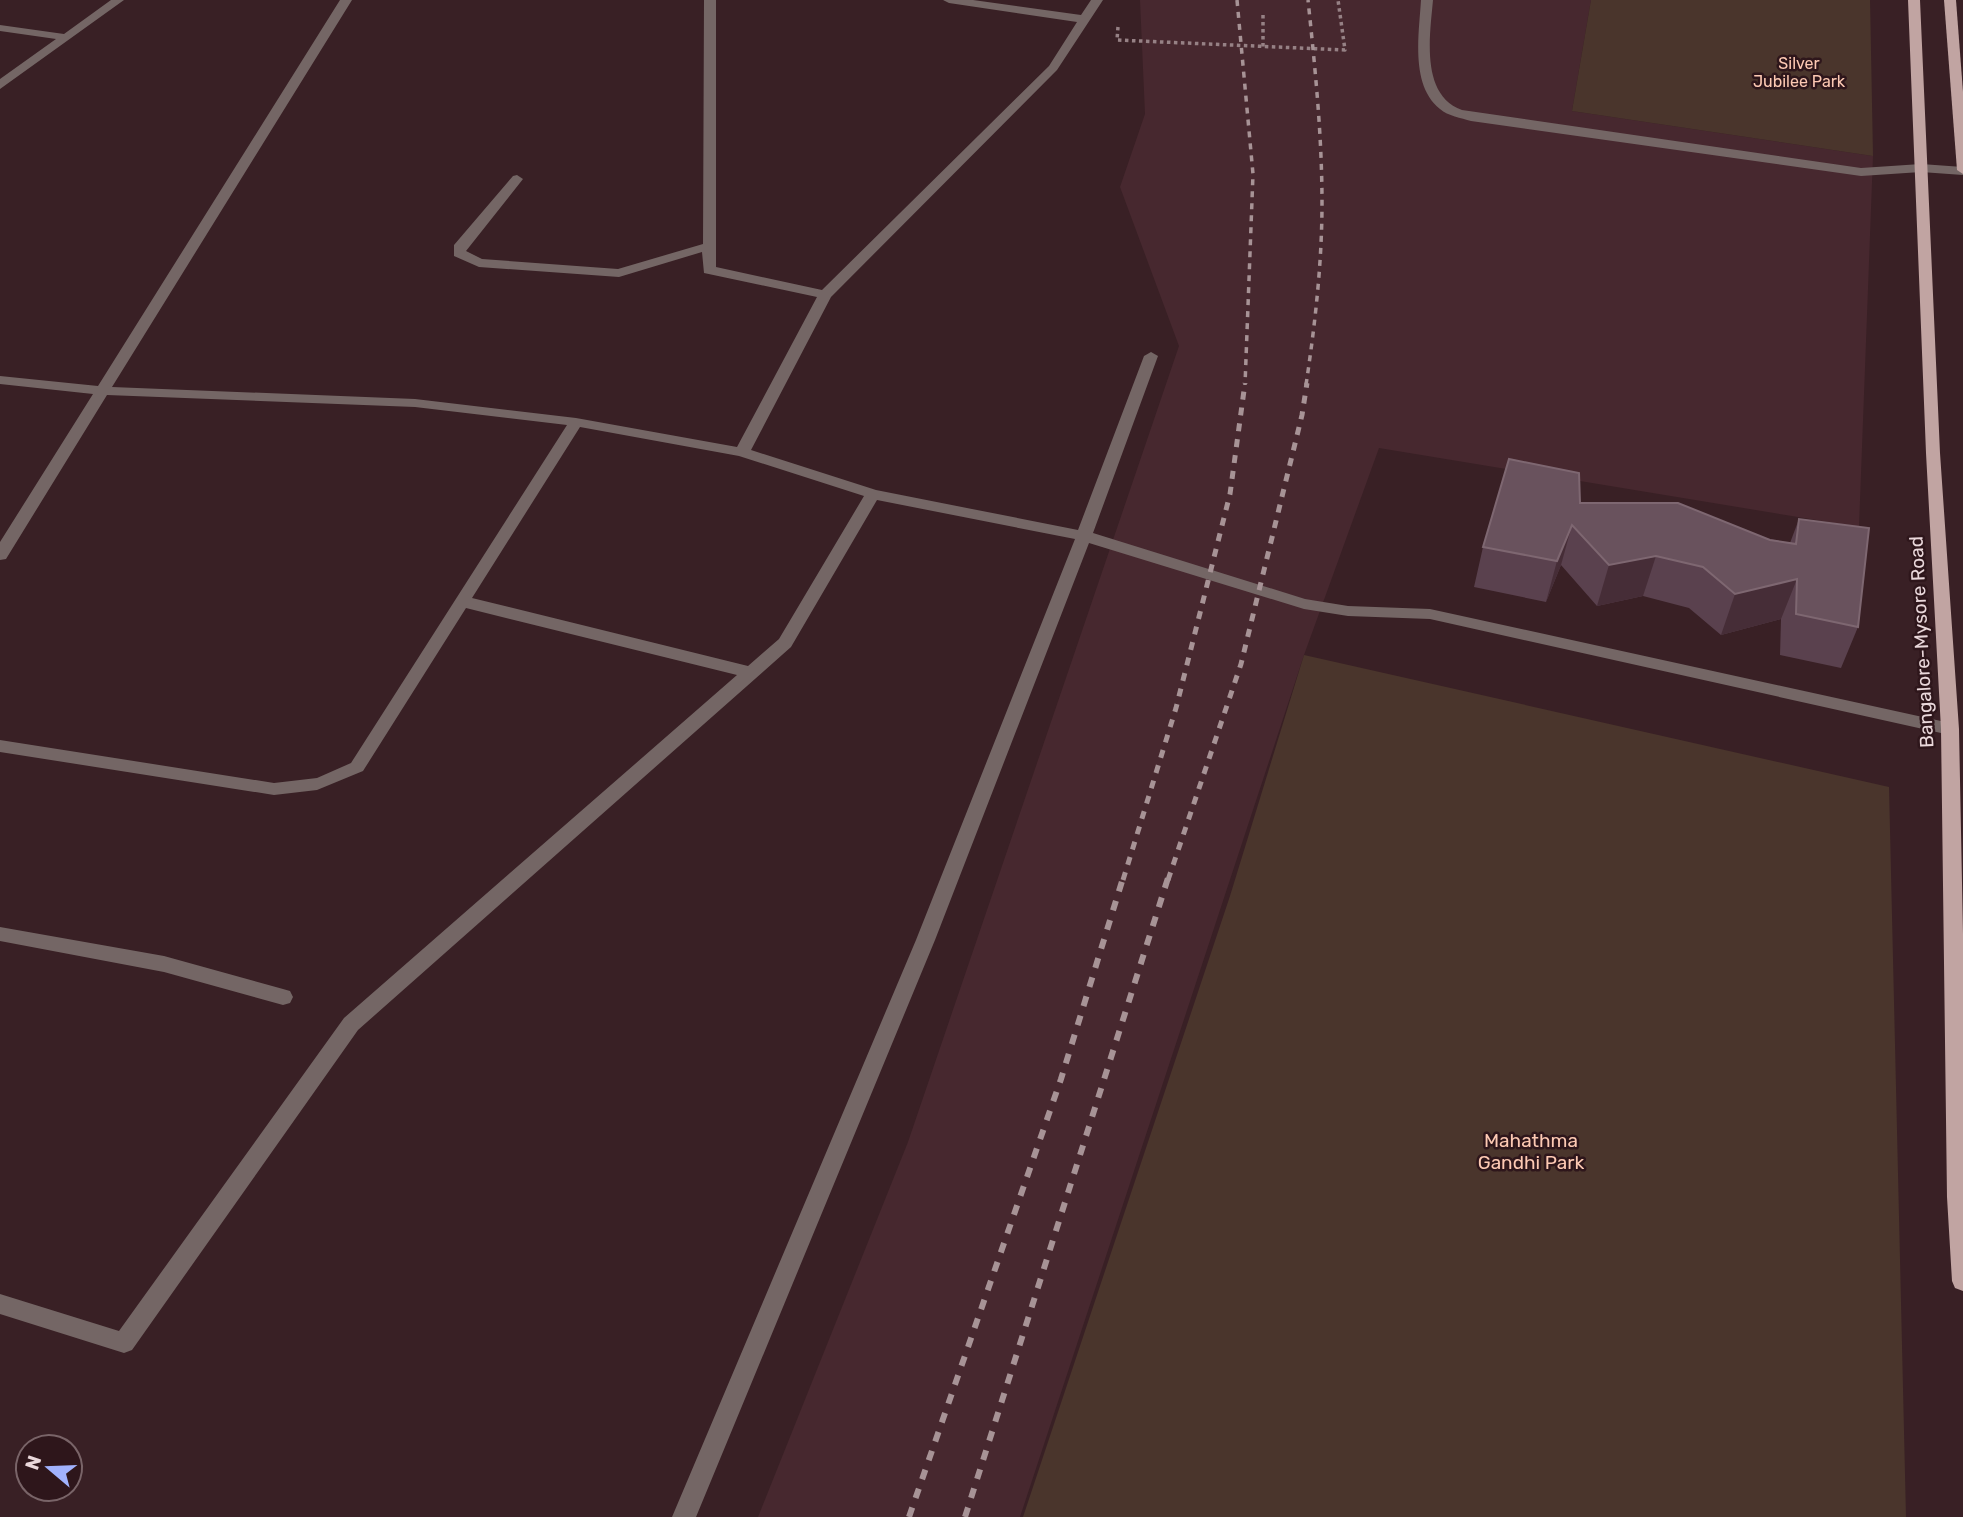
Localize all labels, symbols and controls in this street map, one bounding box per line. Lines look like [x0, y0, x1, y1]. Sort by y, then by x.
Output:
park label: Silver Jubilee Park [1753, 54, 1846, 91]
street label: Bangalore-Mysore Road [1904, 536, 1939, 748]
park label: Mahathma Gandhi Park [1478, 1129, 1584, 1174]
north arrow [14, 1433, 84, 1503]
text: N [20, 1452, 46, 1473]

